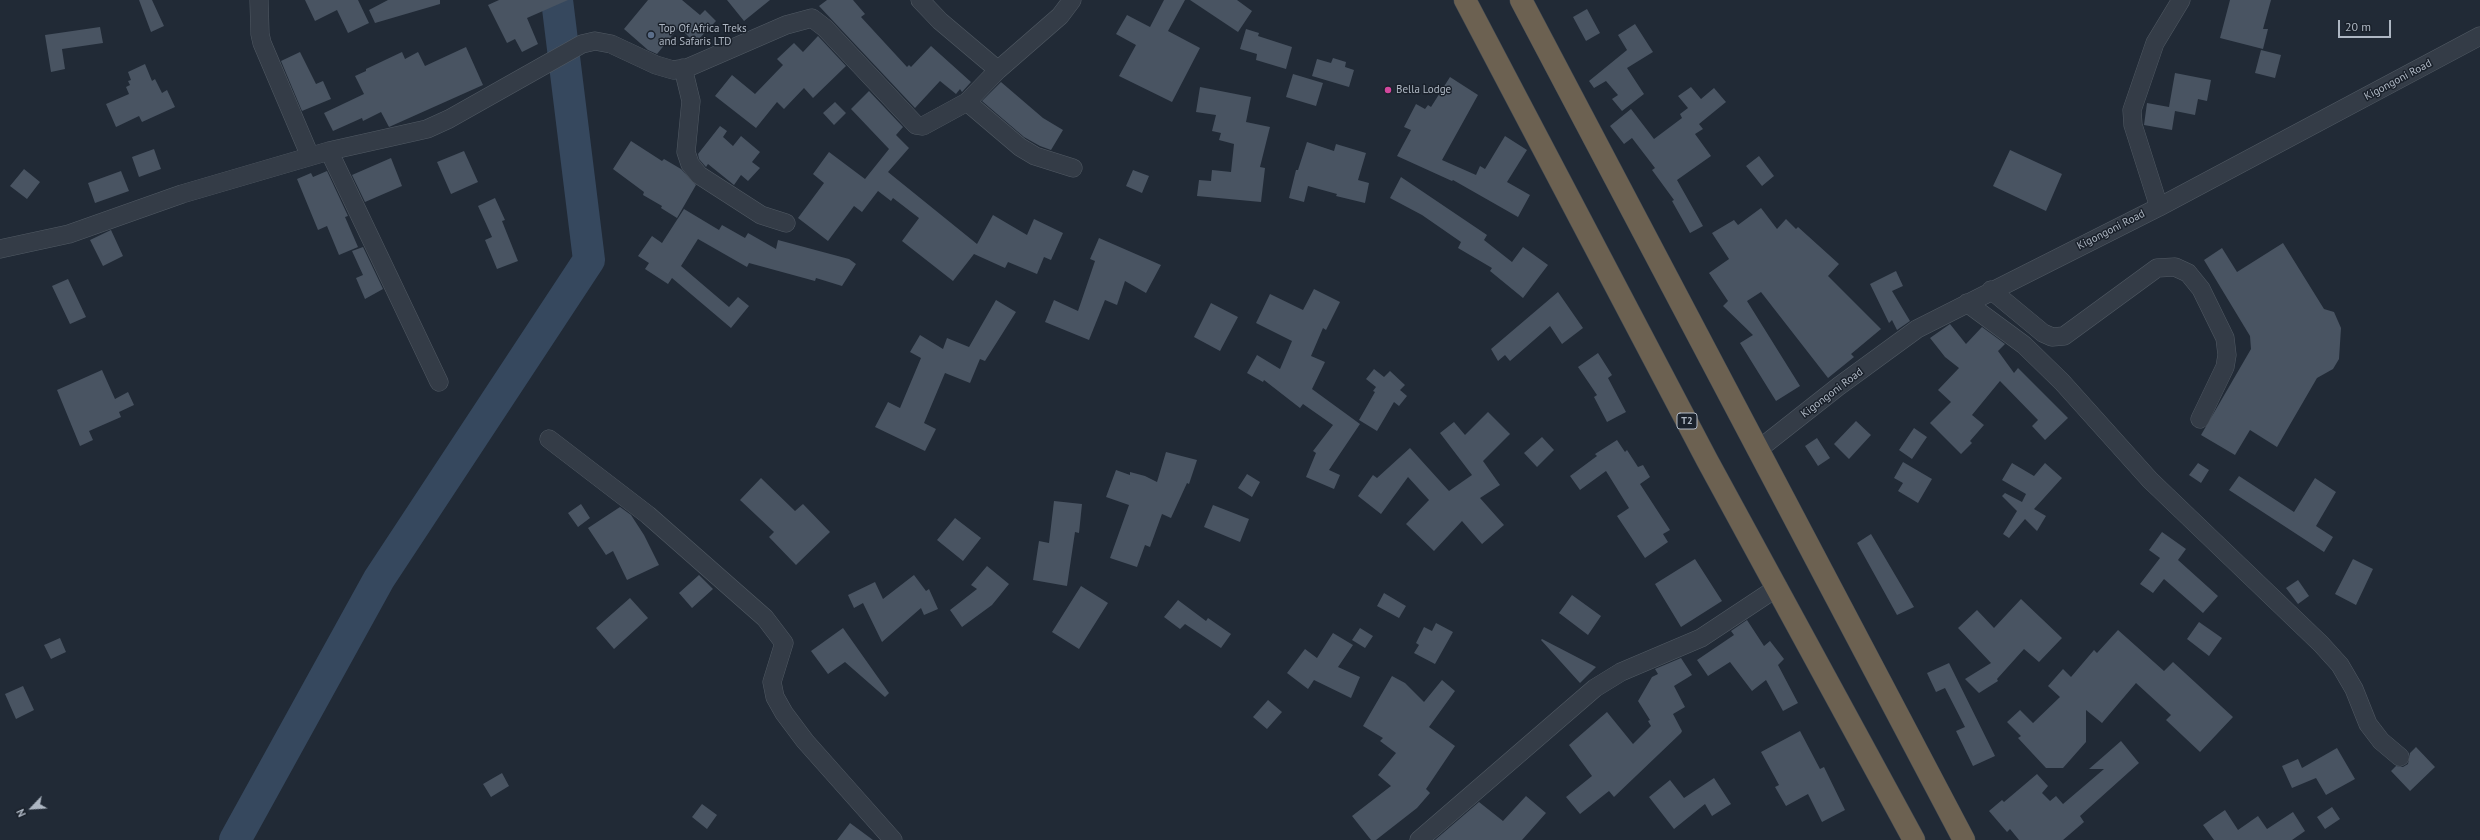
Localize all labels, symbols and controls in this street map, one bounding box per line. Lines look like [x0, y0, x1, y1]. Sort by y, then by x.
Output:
scale bar [2340, 12, 2393, 38]
text: 20 m [2345, 19, 2371, 34]
place label: Top Of Africa Treks and Safaris LTD [659, 22, 747, 48]
marker: Top Of Africa Treks and Safaris LTD [646, 30, 656, 40]
street label: Kigongoni Road [2362, 57, 2434, 103]
place label: Bella Lodge [1396, 83, 1451, 97]
marker: Bella Lodge [1383, 85, 1393, 95]
street label: Kigongoni Road [2075, 207, 2147, 253]
street label: Kigongoni Road [1798, 365, 1866, 421]
road number: T2 [1677, 413, 1697, 429]
north arrow [12, 788, 52, 828]
text: N [13, 807, 29, 819]

